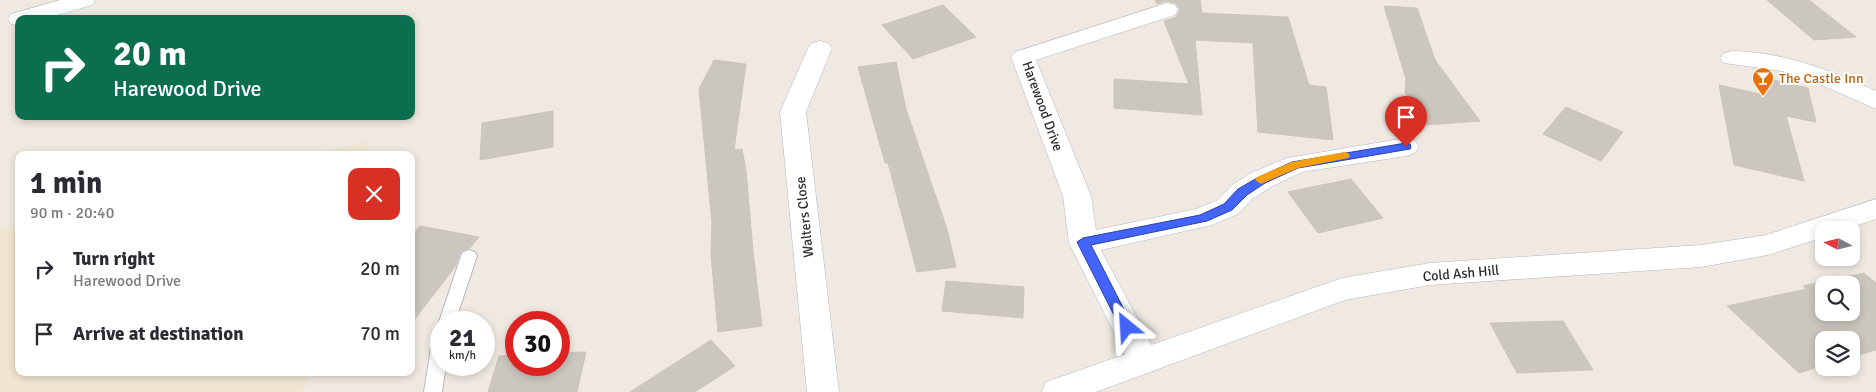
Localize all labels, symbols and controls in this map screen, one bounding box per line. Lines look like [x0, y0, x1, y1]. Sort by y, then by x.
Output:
text: 20 m [113, 32, 187, 75]
icon: right [30, 35, 95, 100]
street label: Harewood Drive [1018, 59, 1067, 154]
bar icon: The Castle Inn [1751, 66, 1775, 97]
place label: The Castle Inn [1779, 70, 1864, 87]
text: Harewood Drive [113, 75, 262, 102]
pin [1385, 96, 1427, 147]
icon: arrive [1392, 103, 1420, 131]
text: 1 min [30, 165, 102, 202]
button: close [348, 168, 400, 220]
street label: Walters Close [792, 176, 817, 258]
text: 90 m · 20:40 [30, 203, 114, 223]
north arrow [1815, 221, 1860, 266]
map controls [1815, 221, 1860, 376]
text: Turn right [73, 247, 155, 271]
icon: right [30, 255, 58, 283]
text: 20 m [360, 257, 400, 281]
street label: Cold Ash Hill [1422, 262, 1500, 285]
text: Harewood Drive [73, 271, 181, 291]
button: search [1815, 276, 1860, 321]
position arrow [1100, 300, 1152, 352]
speed limit sign: 30 [505, 311, 570, 376]
icon: arrive [30, 320, 58, 348]
text: Arrive at destination [73, 322, 244, 346]
text: 70 m [360, 322, 400, 346]
text: 21 [449, 322, 476, 353]
button: layers [1815, 331, 1860, 376]
text: km/h [449, 348, 476, 363]

